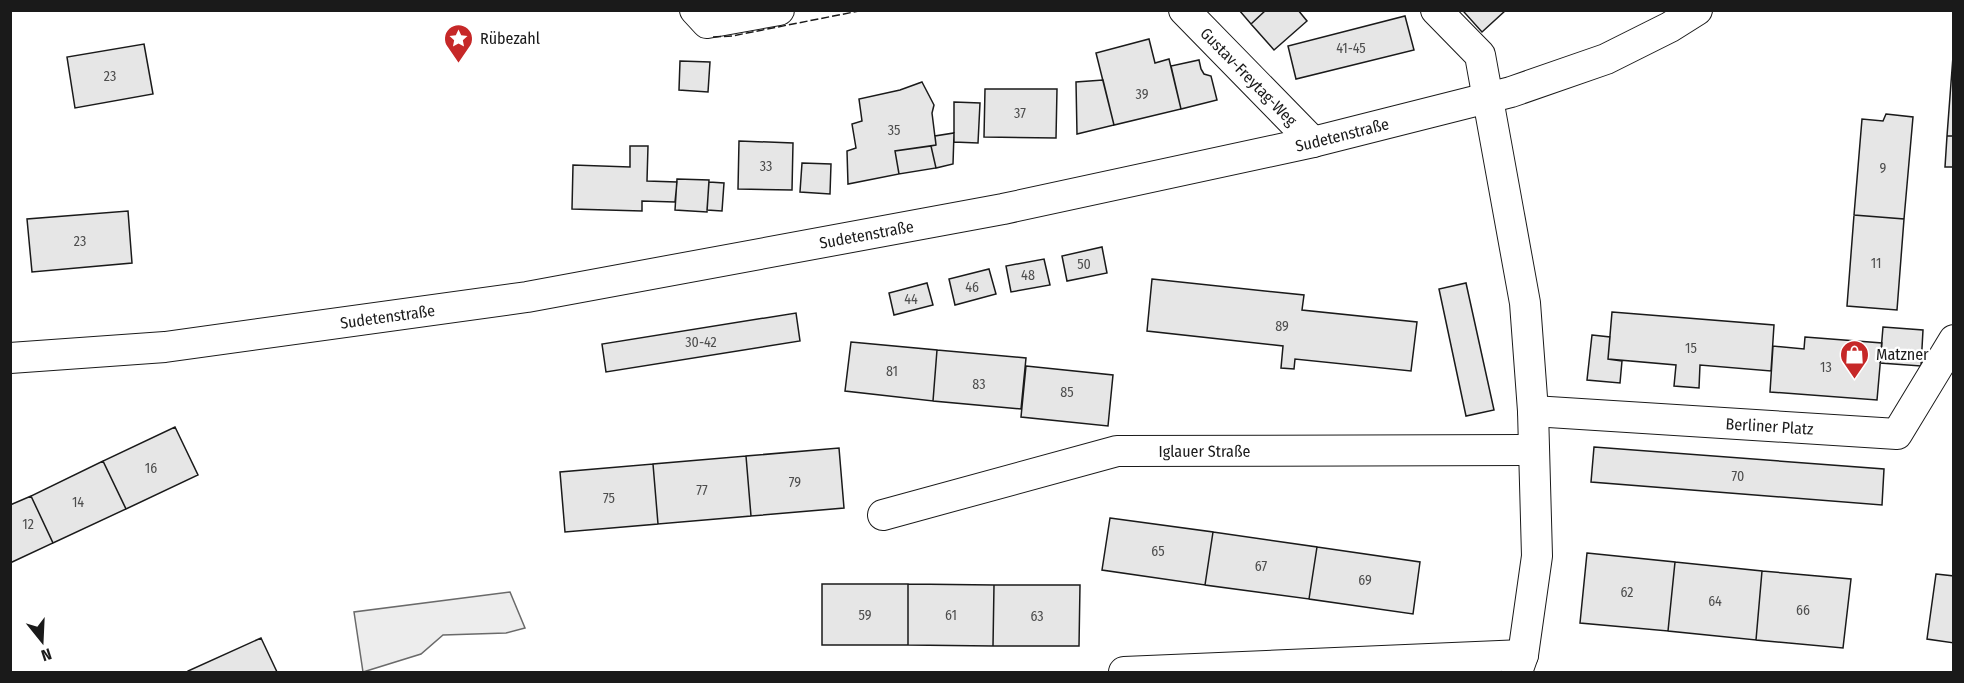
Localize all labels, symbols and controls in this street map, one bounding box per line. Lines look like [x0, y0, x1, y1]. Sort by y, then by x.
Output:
place icon: Rübezahl [443, 22, 475, 64]
street label: Gustav-Freytag-Weg [1197, 23, 1302, 130]
place label: Rübezahl [480, 29, 540, 48]
house number: 41-45 [1336, 40, 1366, 57]
house number: 23 [104, 68, 116, 85]
house number: 39 [1136, 86, 1149, 103]
house number: 37 [1014, 105, 1026, 122]
street label: Sudetenstraße [1294, 114, 1391, 155]
house number: 35 [888, 122, 900, 139]
house number: 33 [760, 158, 772, 175]
house number: 9 [1880, 160, 1887, 177]
street label: Sudetenstraße [818, 216, 915, 252]
house number: 23 [74, 233, 86, 250]
house number: 11 [1871, 255, 1881, 272]
house number: 50 [1077, 256, 1091, 273]
house number: 48 [1021, 267, 1035, 284]
house number: 46 [965, 279, 979, 296]
house number: 44 [904, 291, 918, 308]
street label: Sudetenstraße [339, 300, 436, 332]
house number: 89 [1275, 318, 1289, 335]
house number: 30-42 [685, 334, 717, 351]
shop icon: Matzner [1839, 338, 1871, 380]
house number: 15 [1685, 340, 1697, 357]
place label: Matzner [1876, 345, 1929, 364]
house number: 13 [1820, 359, 1832, 376]
house number: 81 [886, 363, 898, 380]
house number: 83 [972, 376, 986, 393]
house number: 85 [1060, 384, 1074, 401]
street label: Berliner Platz [1725, 414, 1814, 438]
street label: Iglauer Straße [1158, 441, 1250, 460]
house number: 16 [145, 460, 157, 477]
house number: 70 [1732, 468, 1744, 485]
house number: 79 [789, 474, 801, 491]
house number: 77 [696, 482, 708, 499]
house number: 75 [603, 490, 615, 507]
house number: 14 [72, 494, 84, 511]
house number: 12 [22, 516, 34, 533]
house number: 65 [1151, 543, 1165, 560]
house number: 67 [1255, 558, 1267, 575]
house number: 69 [1358, 572, 1372, 589]
house number: 62 [1621, 584, 1634, 601]
house number: 64 [1708, 593, 1722, 610]
house number: 66 [1796, 602, 1810, 619]
house number: 59 [858, 607, 872, 624]
house number: 61 [945, 607, 957, 624]
house number: 63 [1030, 608, 1044, 625]
north arrow [12, 611, 72, 671]
text: N [39, 644, 54, 665]

